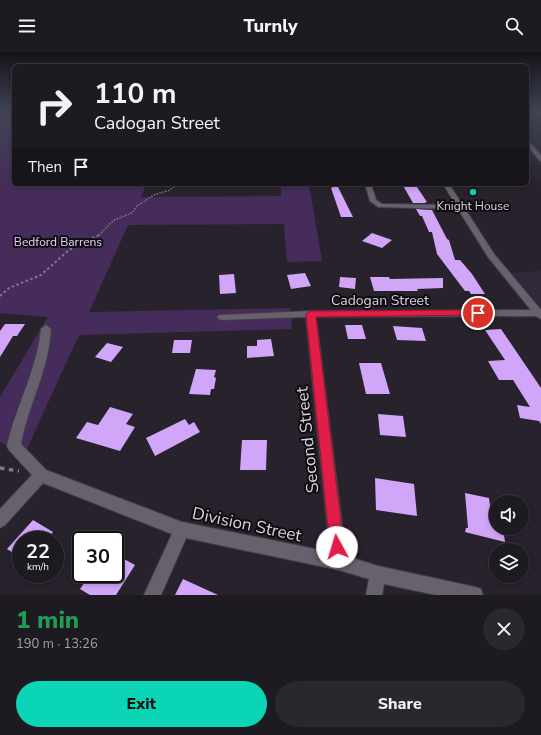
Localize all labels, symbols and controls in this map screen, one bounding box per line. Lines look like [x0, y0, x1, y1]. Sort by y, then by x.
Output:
text: Turnly [243, 14, 298, 38]
icon: menu [16, 15, 38, 37]
icon: search [503, 15, 525, 37]
text: 110 m [94, 75, 177, 113]
icon: right [28, 80, 80, 132]
text: Cadogan Street [94, 111, 220, 135]
icon: arrive [70, 156, 92, 178]
text: Then [28, 157, 62, 177]
marker: Knight House [468, 187, 478, 197]
place label: Knight House [437, 198, 509, 214]
park label: Bedford Barrens [14, 234, 102, 250]
street label: Cadogan Street [331, 291, 429, 310]
pin [461, 296, 495, 330]
icon: arrive [467, 302, 489, 324]
street label: Second Street [290, 385, 325, 494]
map controls [489, 495, 529, 583]
button: sound [489, 495, 529, 535]
street label: Division Street [190, 502, 305, 548]
position arrow [316, 526, 358, 568]
speed limit sign: 30 [72, 531, 124, 583]
text: 22 [26, 538, 50, 565]
button: layers [489, 543, 529, 583]
text: km/h [27, 560, 49, 574]
text: 1 min [16, 604, 79, 636]
button: close [483, 608, 525, 650]
text: 190 m · 13:26 [16, 635, 98, 653]
button: Exit [16, 681, 267, 727]
button: Share [275, 681, 525, 727]

